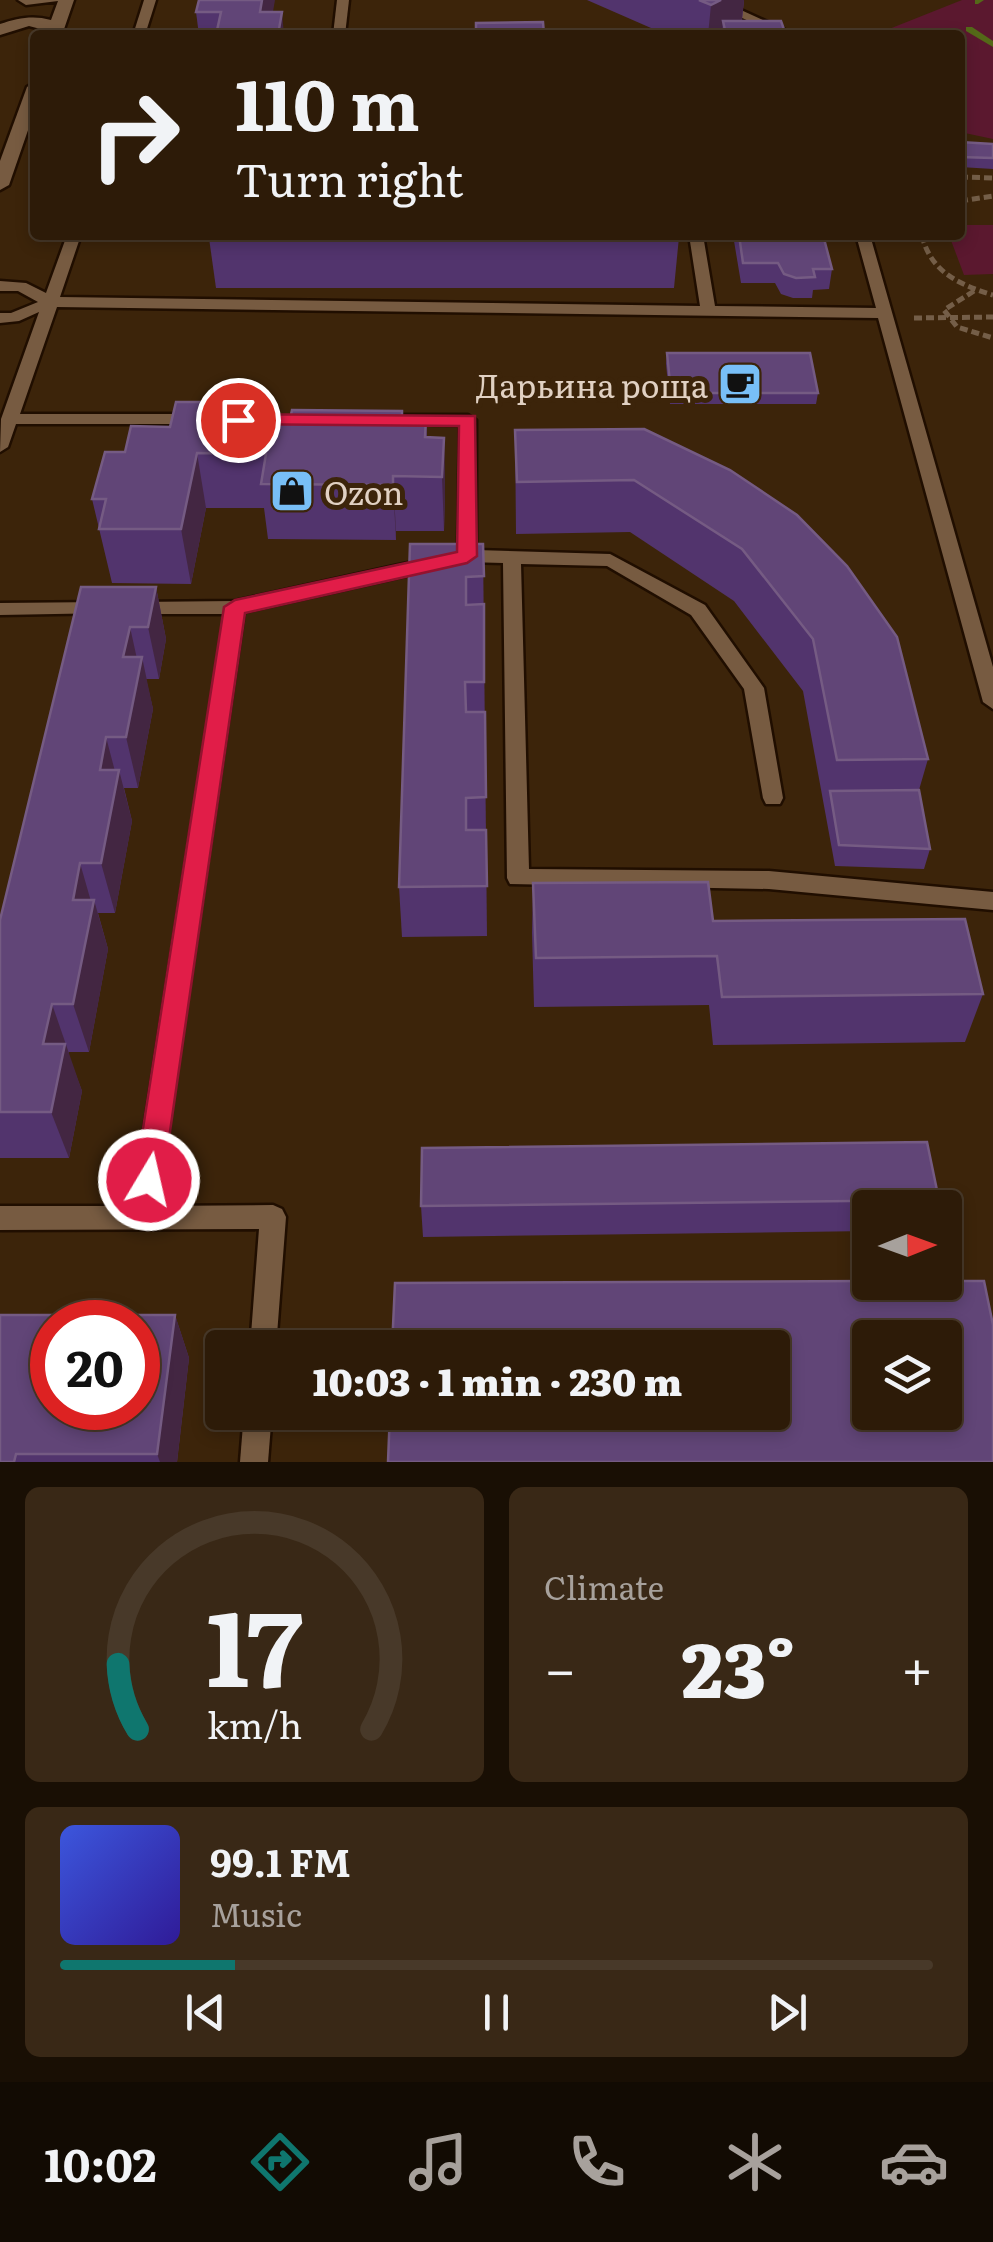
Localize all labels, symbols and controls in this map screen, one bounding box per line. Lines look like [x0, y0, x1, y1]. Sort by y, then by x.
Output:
text: 110 m [235, 49, 420, 153]
icon: right [70, 70, 200, 200]
text: Turn right [235, 144, 463, 211]
place label: Дарьина роща [476, 360, 709, 408]
cafe icon: Дарьина роща [717, 361, 763, 407]
pin [196, 378, 281, 463]
icon: arrive [211, 393, 266, 448]
place label: Ozon [324, 467, 404, 515]
shop icon: Ozon [269, 468, 315, 514]
position arrow [97, 1128, 201, 1232]
north arrow [852, 1190, 962, 1300]
map controls [852, 1190, 962, 1430]
speed limit sign: 20 [30, 1300, 160, 1430]
button: layers [852, 1320, 962, 1430]
text: 10:03 · 1 min · 230 m [313, 1351, 682, 1408]
text: Climate [544, 1562, 664, 1610]
text: 17 [206, 1564, 303, 1719]
text: 23° [682, 1610, 795, 1721]
text: − [544, 1625, 576, 1707]
text: + [901, 1625, 933, 1707]
text: km/h [207, 1697, 302, 1750]
text: 99.1 FM [210, 1832, 351, 1889]
text: Music [210, 1889, 302, 1937]
icon: previous [178, 1985, 233, 2040]
icon: pause [469, 1985, 524, 2040]
icon: next [760, 1985, 815, 2040]
icon: directions [245, 2127, 315, 2197]
icon: music [403, 2127, 473, 2197]
icon: phone [562, 2127, 632, 2197]
icon: climate [720, 2127, 790, 2197]
icon: car [879, 2127, 949, 2197]
text: 10:02 [44, 2129, 157, 2196]

